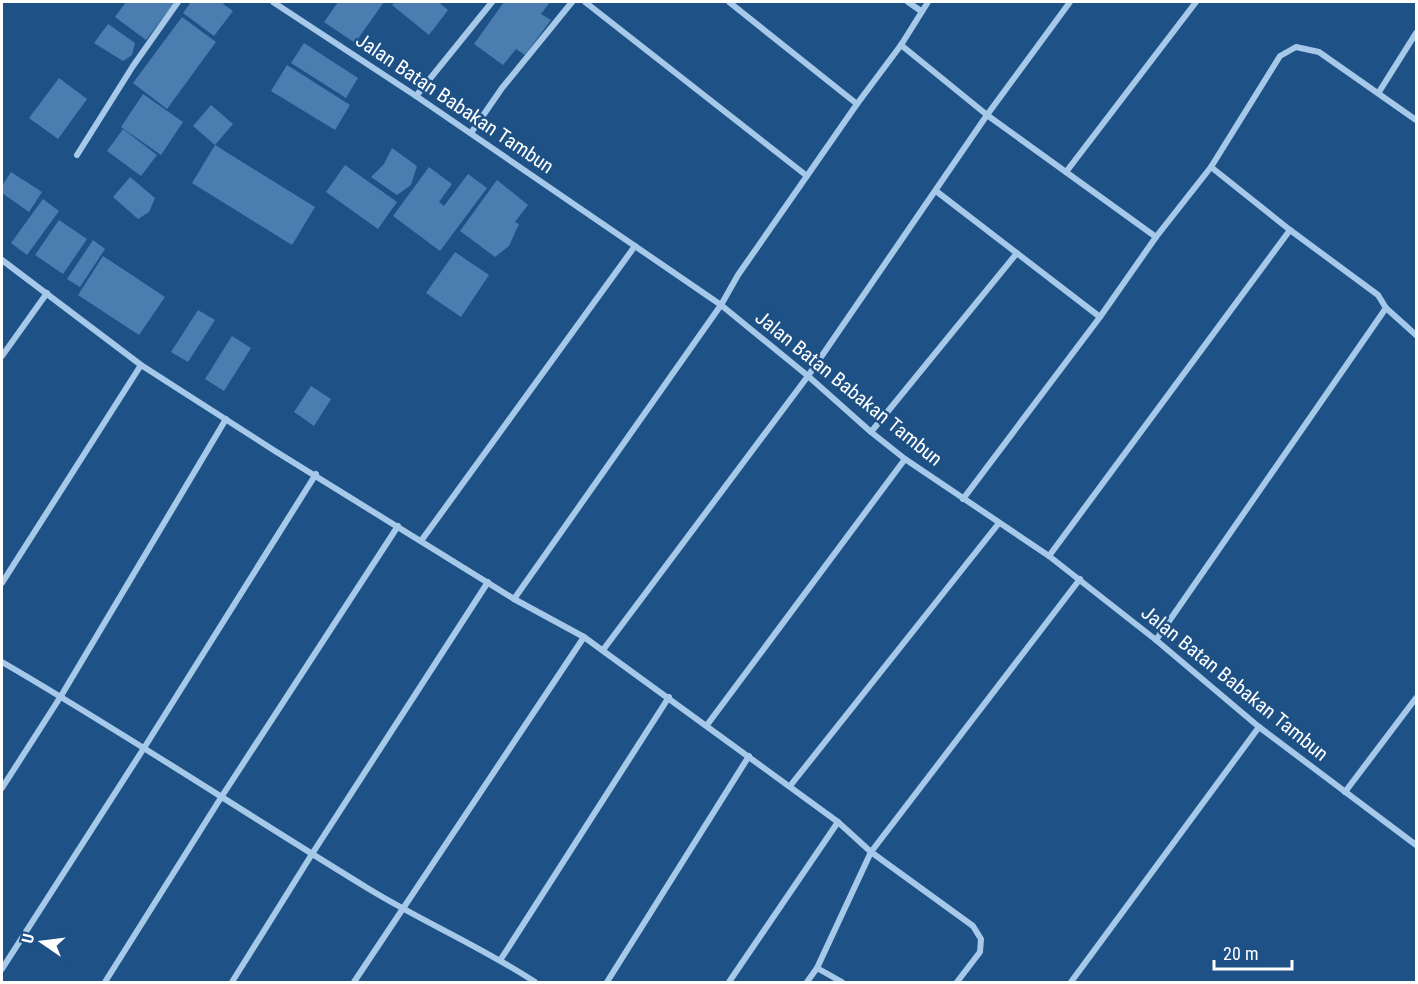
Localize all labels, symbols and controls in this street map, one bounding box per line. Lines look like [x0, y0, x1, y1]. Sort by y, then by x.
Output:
street label: Jalan Batan Babakan Tambun [351, 28, 559, 178]
street label: Jalan Batan Babakan Tambun [751, 305, 947, 471]
street label: Jalan Batan Babakan Tambun [1137, 600, 1333, 766]
north arrow [12, 912, 72, 972]
text: U [18, 932, 38, 945]
scale bar [1214, 933, 1292, 971]
text: 20 m [1223, 943, 1258, 964]

